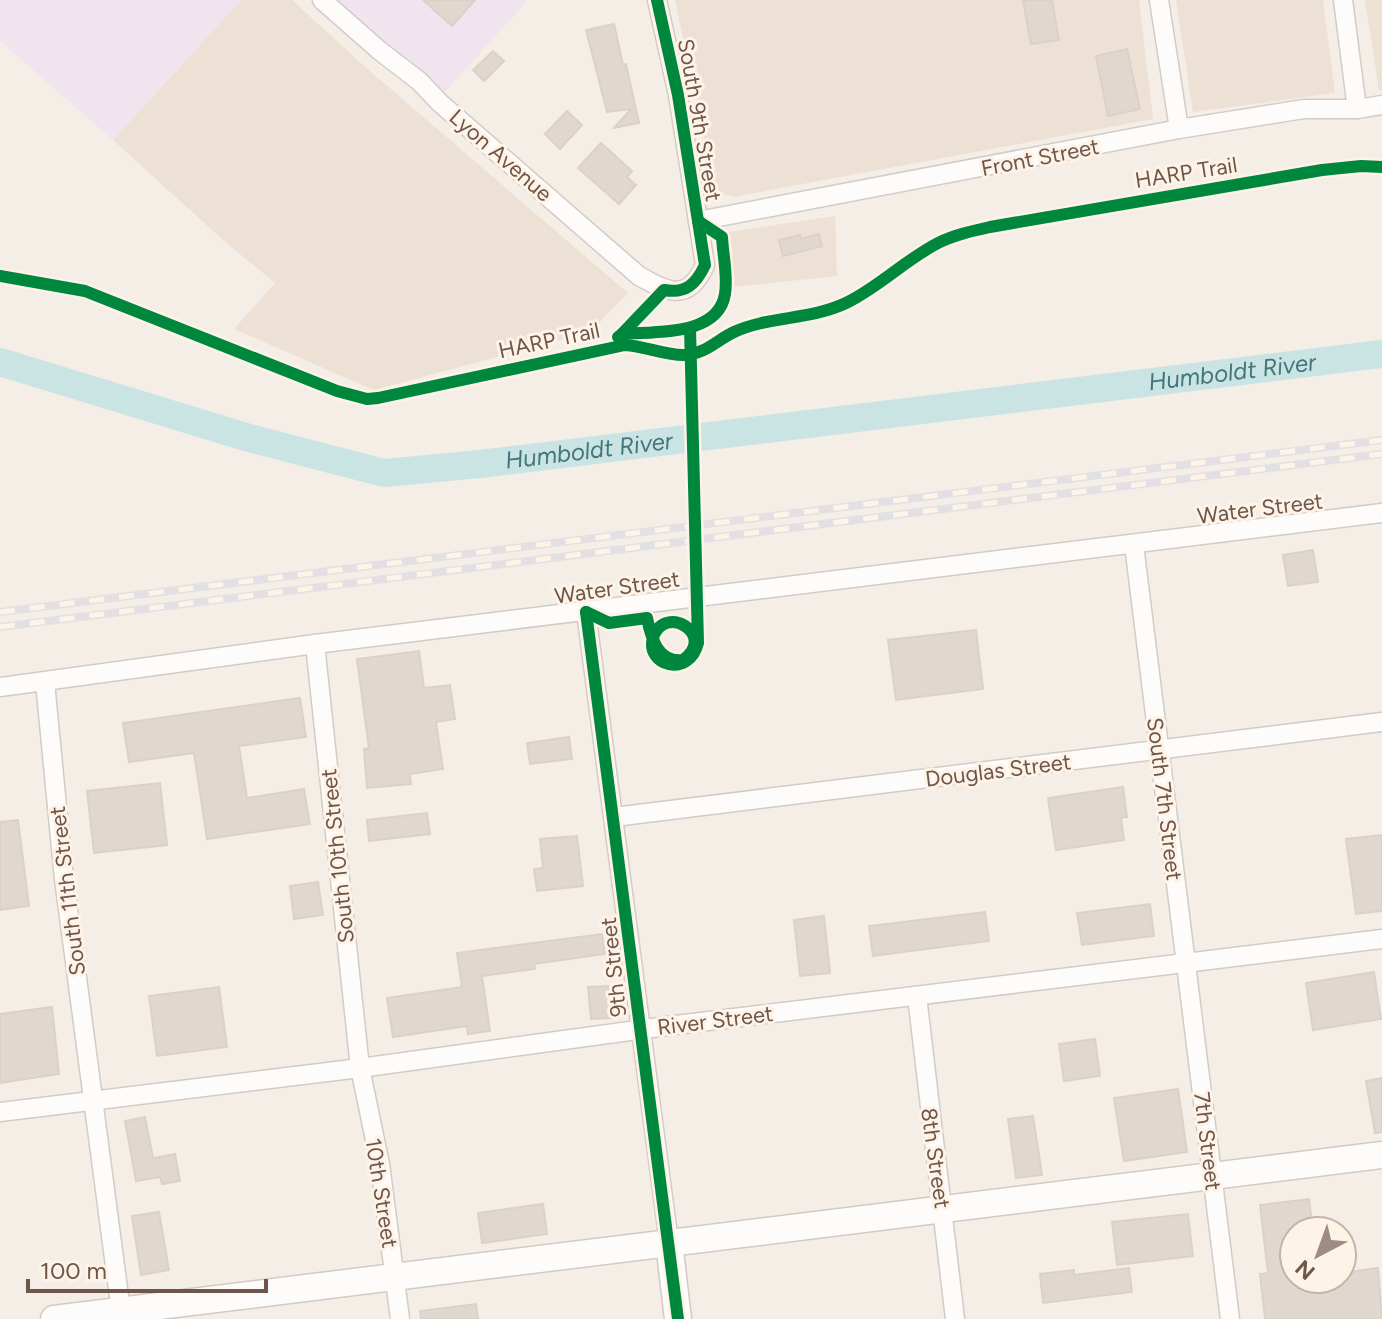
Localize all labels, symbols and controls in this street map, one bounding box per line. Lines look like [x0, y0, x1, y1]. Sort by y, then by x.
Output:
street label: South 9th Street [672, 37, 727, 204]
street label: Lyon Avenue [444, 103, 558, 207]
street label: Front Street [979, 133, 1101, 182]
street label: HARP Trail [1133, 151, 1239, 194]
street label: HARP Trail [496, 317, 602, 364]
water label: Humboldt River [1147, 347, 1318, 396]
water label: Humboldt River [503, 426, 675, 475]
street label: Water Street [1196, 487, 1324, 530]
street label: Water Street [553, 565, 681, 610]
street label: South 7th Street [1141, 716, 1188, 882]
street label: Douglas Street [924, 748, 1072, 793]
street label: South 10th Street [315, 767, 360, 945]
street label: South 11th Street [44, 805, 91, 977]
street label: 9th Street [595, 916, 632, 1018]
street label: River Street [656, 1000, 775, 1041]
street label: 7th Street [1188, 1090, 1227, 1192]
street label: 8th Street [915, 1106, 956, 1210]
street label: 10th Street [360, 1136, 404, 1250]
north arrow [1278, 1215, 1358, 1295]
scale bar [28, 1243, 266, 1293]
text: N [1290, 1254, 1320, 1285]
text: 100 m [40, 1256, 107, 1285]

